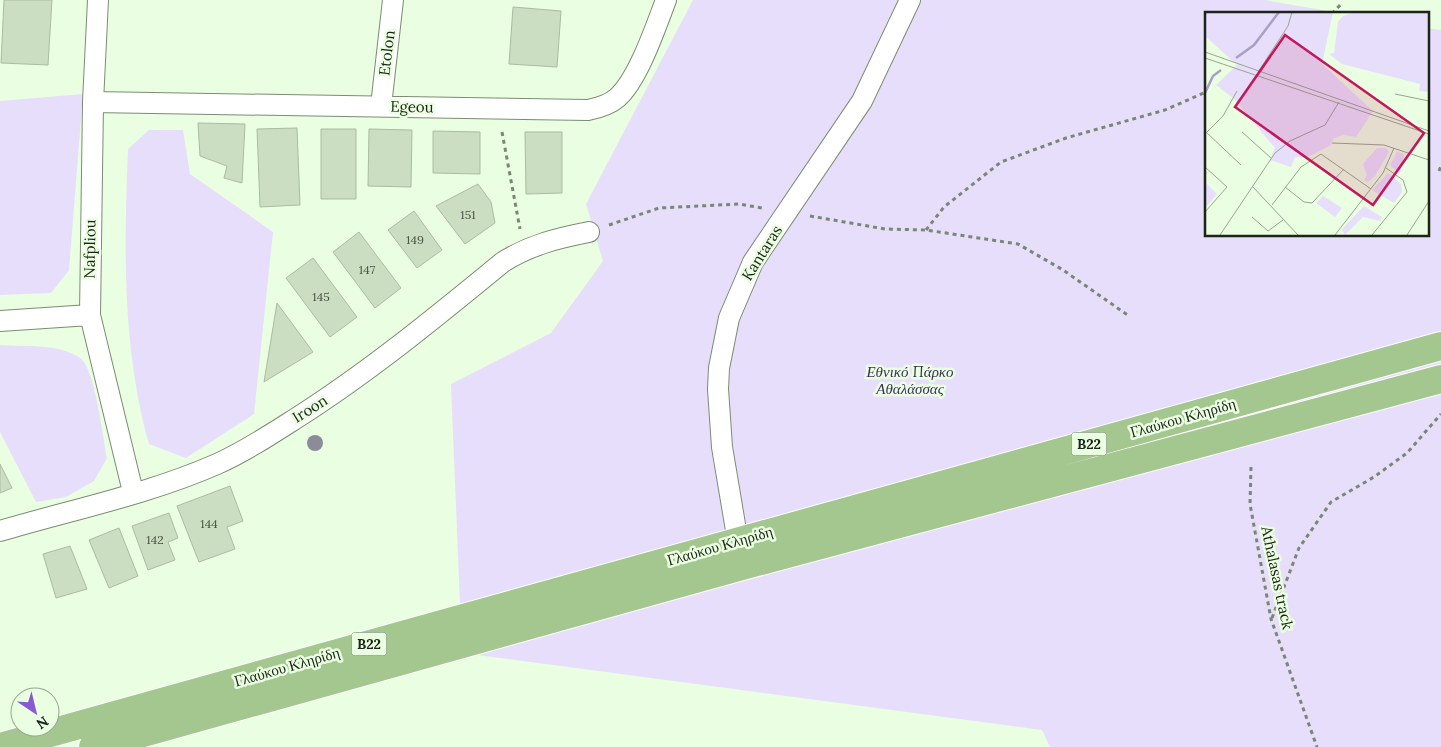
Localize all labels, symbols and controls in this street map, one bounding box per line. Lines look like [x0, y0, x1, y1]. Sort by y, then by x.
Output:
inset map [1205, 12, 1428, 236]
street label: Etolon [374, 29, 399, 77]
street label: Egeou [390, 97, 434, 116]
house number: 151 [460, 207, 476, 222]
street label: Nafpliou [79, 219, 100, 279]
street label: Kantaras [737, 222, 786, 284]
house number: 149 [406, 232, 424, 247]
house number: 147 [359, 262, 376, 277]
house number: 145 [312, 289, 330, 304]
park label: Εθνικό Πάρκο Αθαλάσσας [865, 362, 954, 398]
street label: Iroon [289, 390, 331, 427]
street label: Γλαύκου Κληρίδη [1128, 393, 1238, 442]
road number: B22 [1072, 432, 1106, 456]
house number: 144 [200, 516, 218, 531]
street label: Γλαύκου Κληρίδη [665, 521, 775, 570]
street label: Athalasas track [1257, 523, 1298, 631]
house number: 142 [146, 532, 164, 547]
road number: B22 [352, 633, 386, 656]
street label: Γλαύκου Κληρίδη [232, 642, 342, 691]
north arrow [10, 687, 60, 737]
text: N [33, 712, 52, 733]

